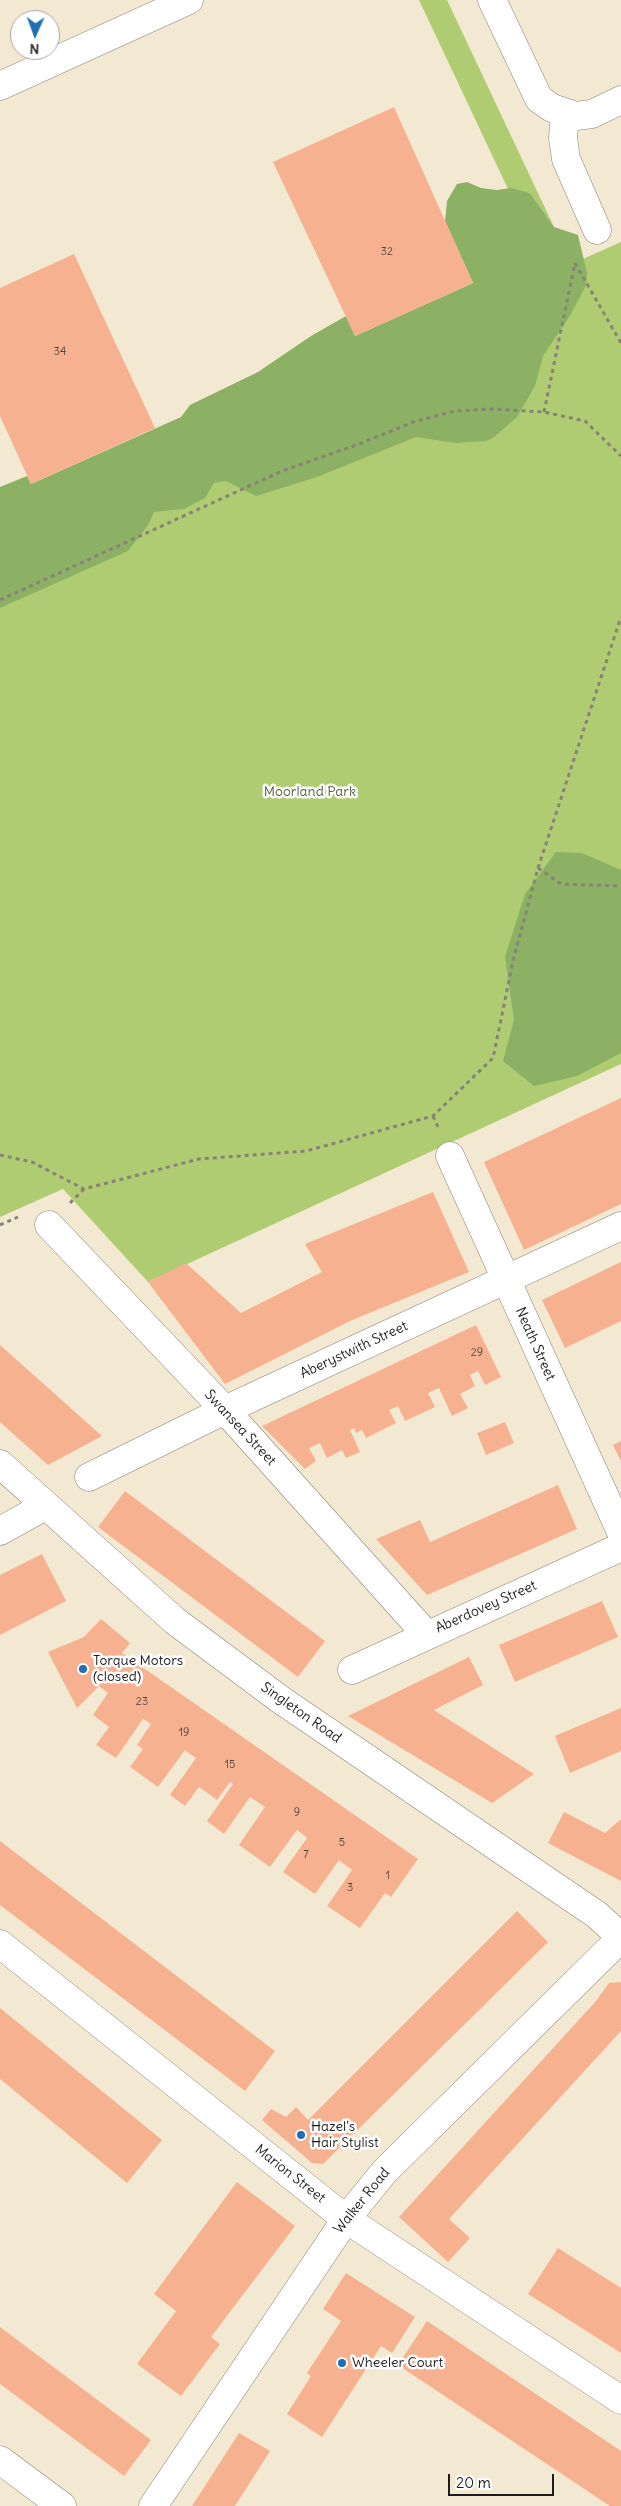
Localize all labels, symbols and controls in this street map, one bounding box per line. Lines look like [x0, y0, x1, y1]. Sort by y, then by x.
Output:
north arrow [10, 10, 60, 60]
text: N [29, 40, 40, 58]
house number: 32 [381, 245, 393, 259]
house number: 34 [54, 345, 66, 359]
park label: Moorland Park [264, 784, 356, 800]
street label: Neath Street [511, 1305, 559, 1383]
street label: Aberystwith Street [298, 1318, 410, 1382]
house number: 29 [471, 1346, 483, 1360]
street label: Swansea Street [201, 1387, 279, 1469]
street label: Aberdovey Street [433, 1577, 539, 1637]
place label: Torque Motors (closed) [93, 1653, 183, 1685]
marker: Torque Motors (closed) [77, 1663, 89, 1675]
street label: Singleton Road [258, 1679, 344, 1747]
house number: 23 [136, 1695, 148, 1709]
house number: 19 [179, 1726, 189, 1740]
house number: 15 [225, 1758, 235, 1772]
house number: 9 [294, 1806, 300, 1820]
house number: 5 [339, 1836, 345, 1850]
house number: 7 [303, 1848, 309, 1862]
house number: 1 [386, 1869, 390, 1883]
house number: 3 [347, 1881, 353, 1895]
place label: Hazel's Hair Stylist [311, 2119, 379, 2152]
marker: Hazel's Hair Stylist [295, 2129, 307, 2141]
street label: Marion Street [251, 2141, 329, 2207]
street label: Walker Road [330, 2165, 394, 2237]
place label: Wheeler Court [352, 2355, 443, 2371]
marker: Wheeler Court [336, 2357, 348, 2369]
scale bar [451, 2464, 557, 2496]
text: 20 m [456, 2473, 491, 2492]

